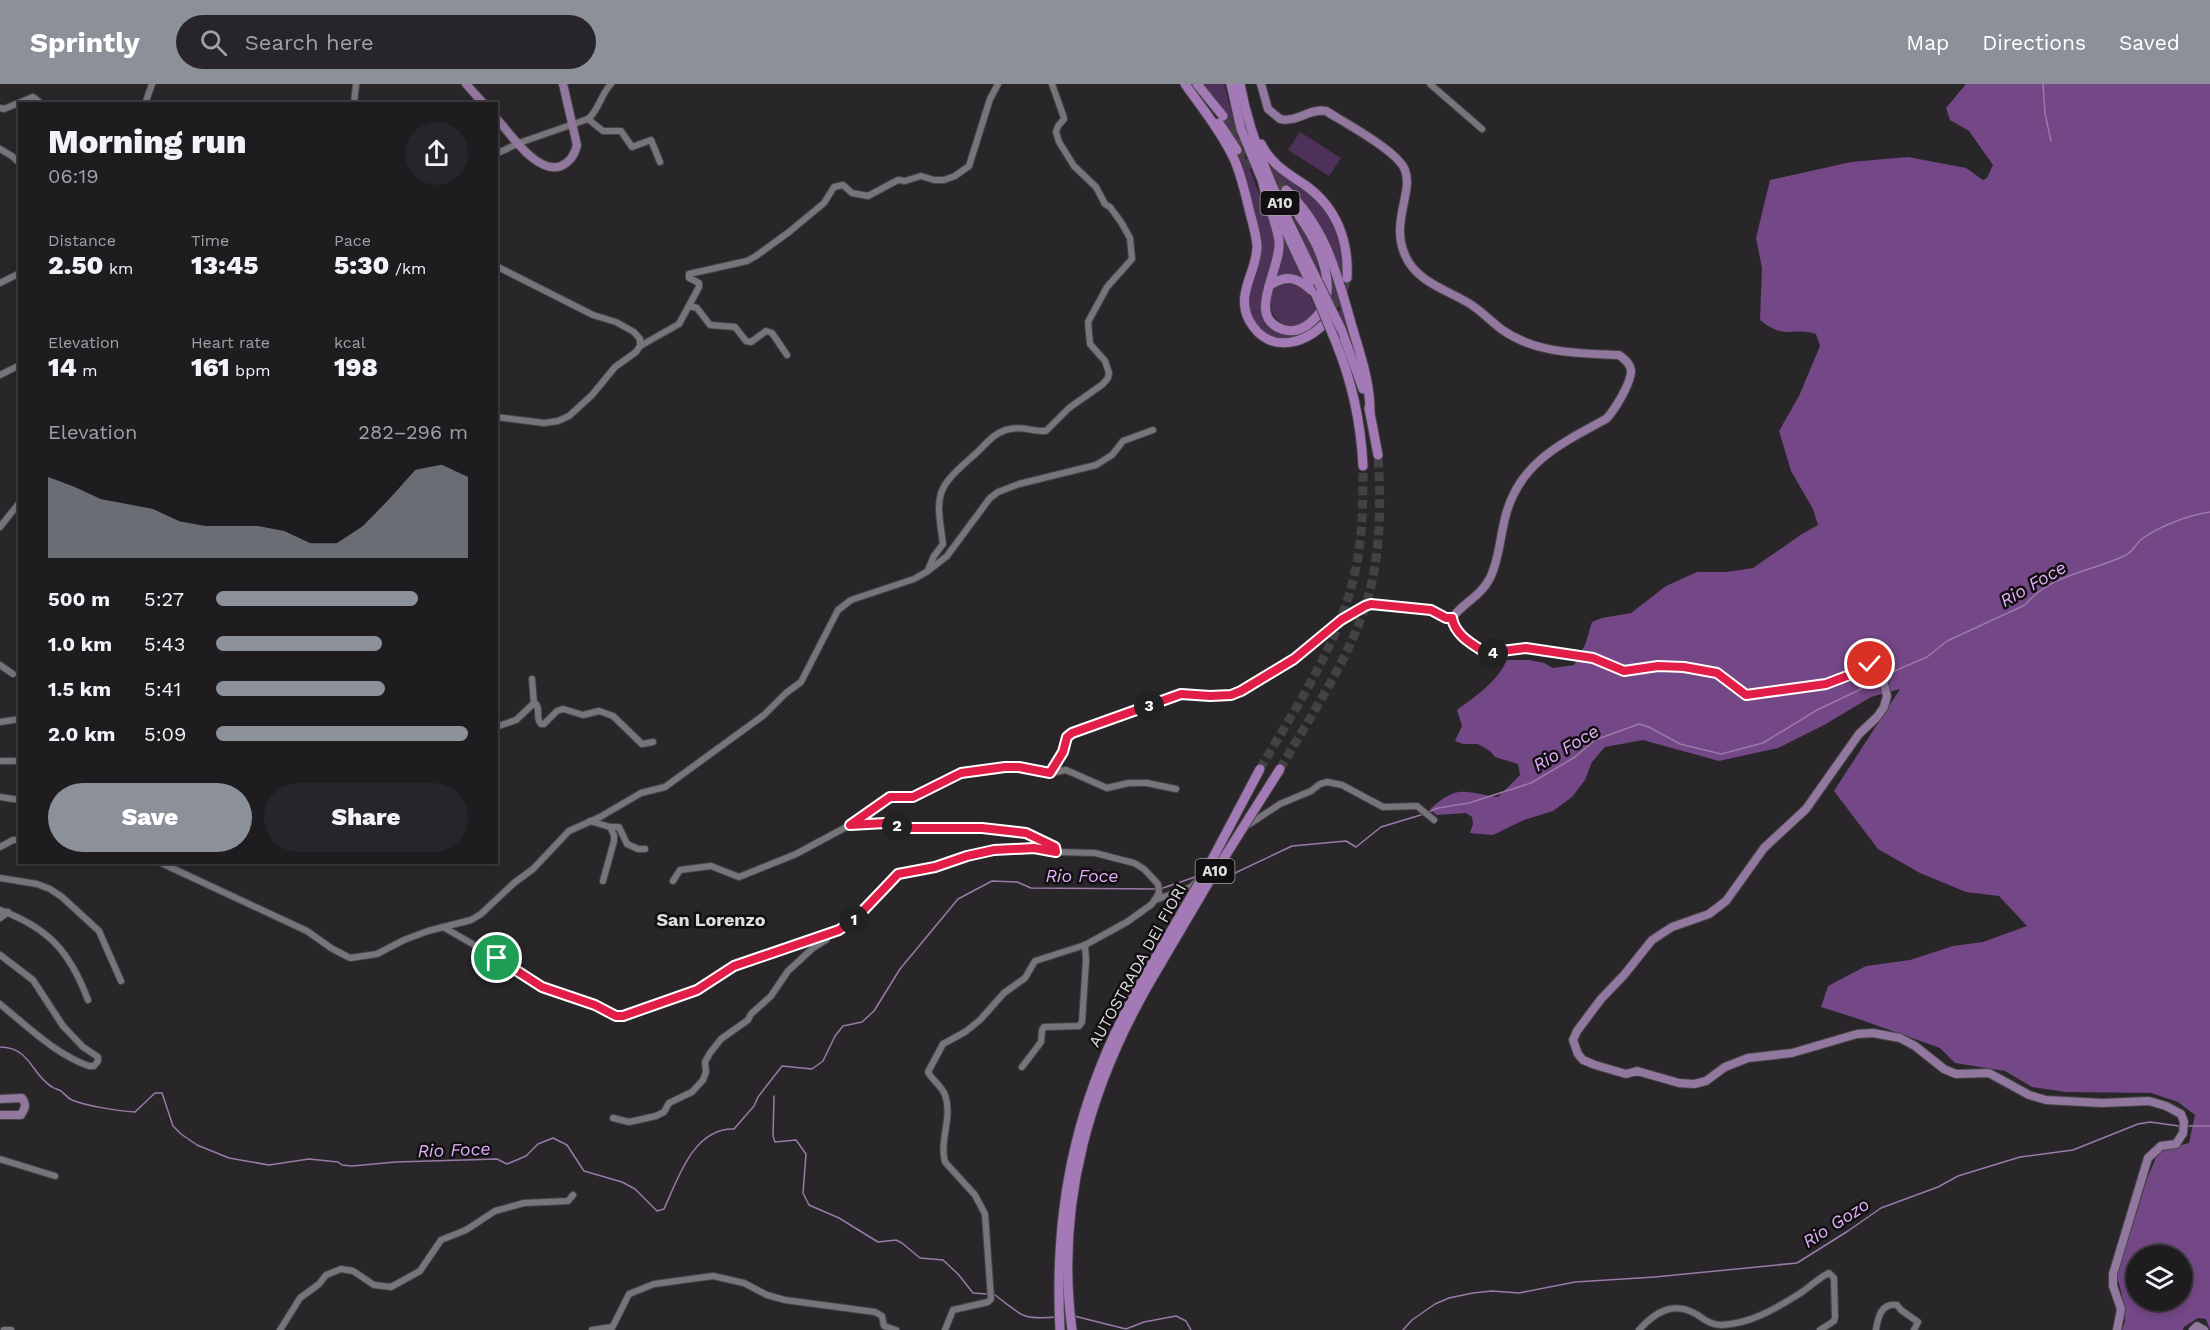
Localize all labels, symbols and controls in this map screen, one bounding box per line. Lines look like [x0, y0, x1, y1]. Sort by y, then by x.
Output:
search box [176, 15, 596, 69]
text: Sprintly [30, 26, 140, 59]
icon: search [197, 26, 230, 59]
text: Search here [245, 30, 374, 55]
text: Map [1906, 30, 1949, 55]
text: Directions [1982, 30, 2086, 55]
text: Saved [2119, 30, 2180, 55]
text: Morning run [48, 122, 247, 161]
button: share [405, 122, 468, 185]
text: 06:19 [48, 164, 99, 188]
road number: A10 [1260, 191, 1300, 215]
text: Distance [48, 231, 116, 250]
text: Time [191, 231, 229, 250]
text: Pace [334, 231, 371, 250]
text: 2.50 [48, 250, 103, 280]
text: 13:45 [191, 250, 258, 280]
text: 5:30 [334, 250, 390, 280]
text: km [103, 259, 133, 278]
text: /km [390, 259, 426, 278]
text: Elevation [48, 333, 119, 352]
text: Heart rate [191, 333, 270, 352]
text: kcal [334, 333, 366, 352]
text: 14 [48, 352, 77, 382]
text: 161 [191, 352, 230, 382]
text: 198 [334, 352, 378, 382]
text: m [77, 361, 97, 380]
text: bpm [230, 361, 270, 380]
text: Elevation [48, 420, 137, 444]
text: 282–296 m [358, 420, 468, 444]
water label: Rio Foce [1996, 556, 2070, 611]
text: 500 m [48, 587, 110, 611]
text: 5:27 [144, 587, 184, 611]
text: 1.0 km [48, 632, 112, 656]
text: 5:43 [144, 632, 185, 656]
pin: 4 [1478, 638, 1508, 668]
pin [1844, 638, 1895, 689]
text: 4 [1488, 643, 1498, 662]
icon: check [1853, 647, 1886, 680]
text: 1.5 km [48, 677, 111, 701]
text: 5:41 [144, 677, 181, 701]
pin: 3 [1134, 691, 1164, 721]
text: 3 [1144, 696, 1154, 715]
water label: Rio Foce [1529, 720, 1602, 775]
text: 2.0 km [48, 722, 115, 746]
text: 5:09 [144, 722, 186, 746]
button: Save [48, 783, 252, 852]
button: Share [264, 783, 468, 852]
pin: 2 [882, 811, 912, 841]
text: 2 [892, 816, 902, 835]
road number: A10 [1196, 859, 1234, 883]
water label: Rio Foce [1045, 865, 1119, 886]
street label: AUTOSTRADA DEI FIORI [1085, 880, 1190, 1050]
pin: 1 [839, 905, 869, 935]
district label: San Lorenzo [657, 909, 766, 930]
text: 1 [851, 910, 857, 929]
pin [471, 932, 522, 983]
icon: arrive [480, 941, 513, 974]
water label: Rio Foce [417, 1138, 491, 1161]
water label: Rio Gozo [1798, 1193, 1873, 1252]
map controls [2126, 1245, 2192, 1311]
button: layers [2126, 1245, 2192, 1311]

